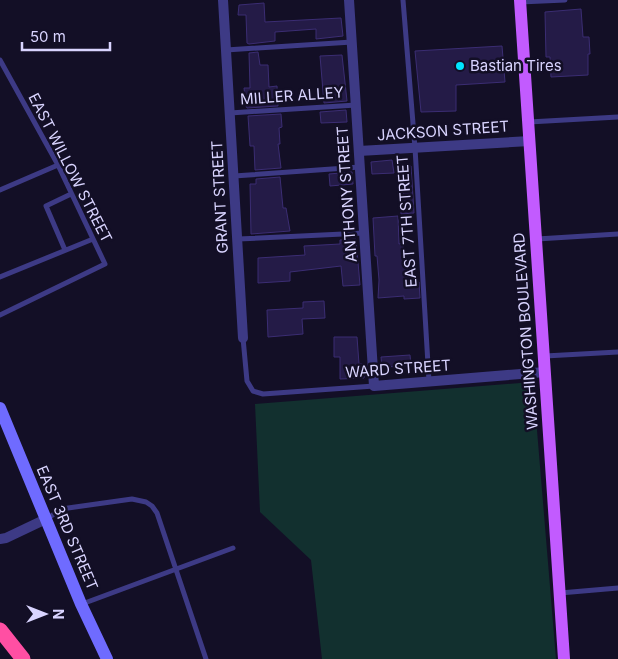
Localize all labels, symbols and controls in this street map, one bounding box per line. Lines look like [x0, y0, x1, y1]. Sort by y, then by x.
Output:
scale bar [22, 20, 110, 52]
text: 50 m [30, 27, 66, 46]
place label: Bastian Tires [470, 56, 562, 75]
marker: Bastian Tires [454, 60, 466, 72]
street label: MILLER ALLEY [239, 82, 344, 109]
street label: EAST WILLOW STREET [24, 90, 116, 246]
street label: JACKSON STREET [376, 116, 510, 145]
street label: ANTHONY STREET [332, 125, 361, 263]
street label: GRANT STREET [207, 140, 232, 254]
street label: EAST 7TH STREET [392, 154, 421, 288]
street label: WASHINGTON BOULEVARD [509, 232, 542, 430]
street label: WARD STREET [345, 355, 451, 382]
street label: EAST 3RD STREET [33, 463, 102, 593]
north arrow [20, 589, 70, 639]
text: N [50, 609, 67, 619]

